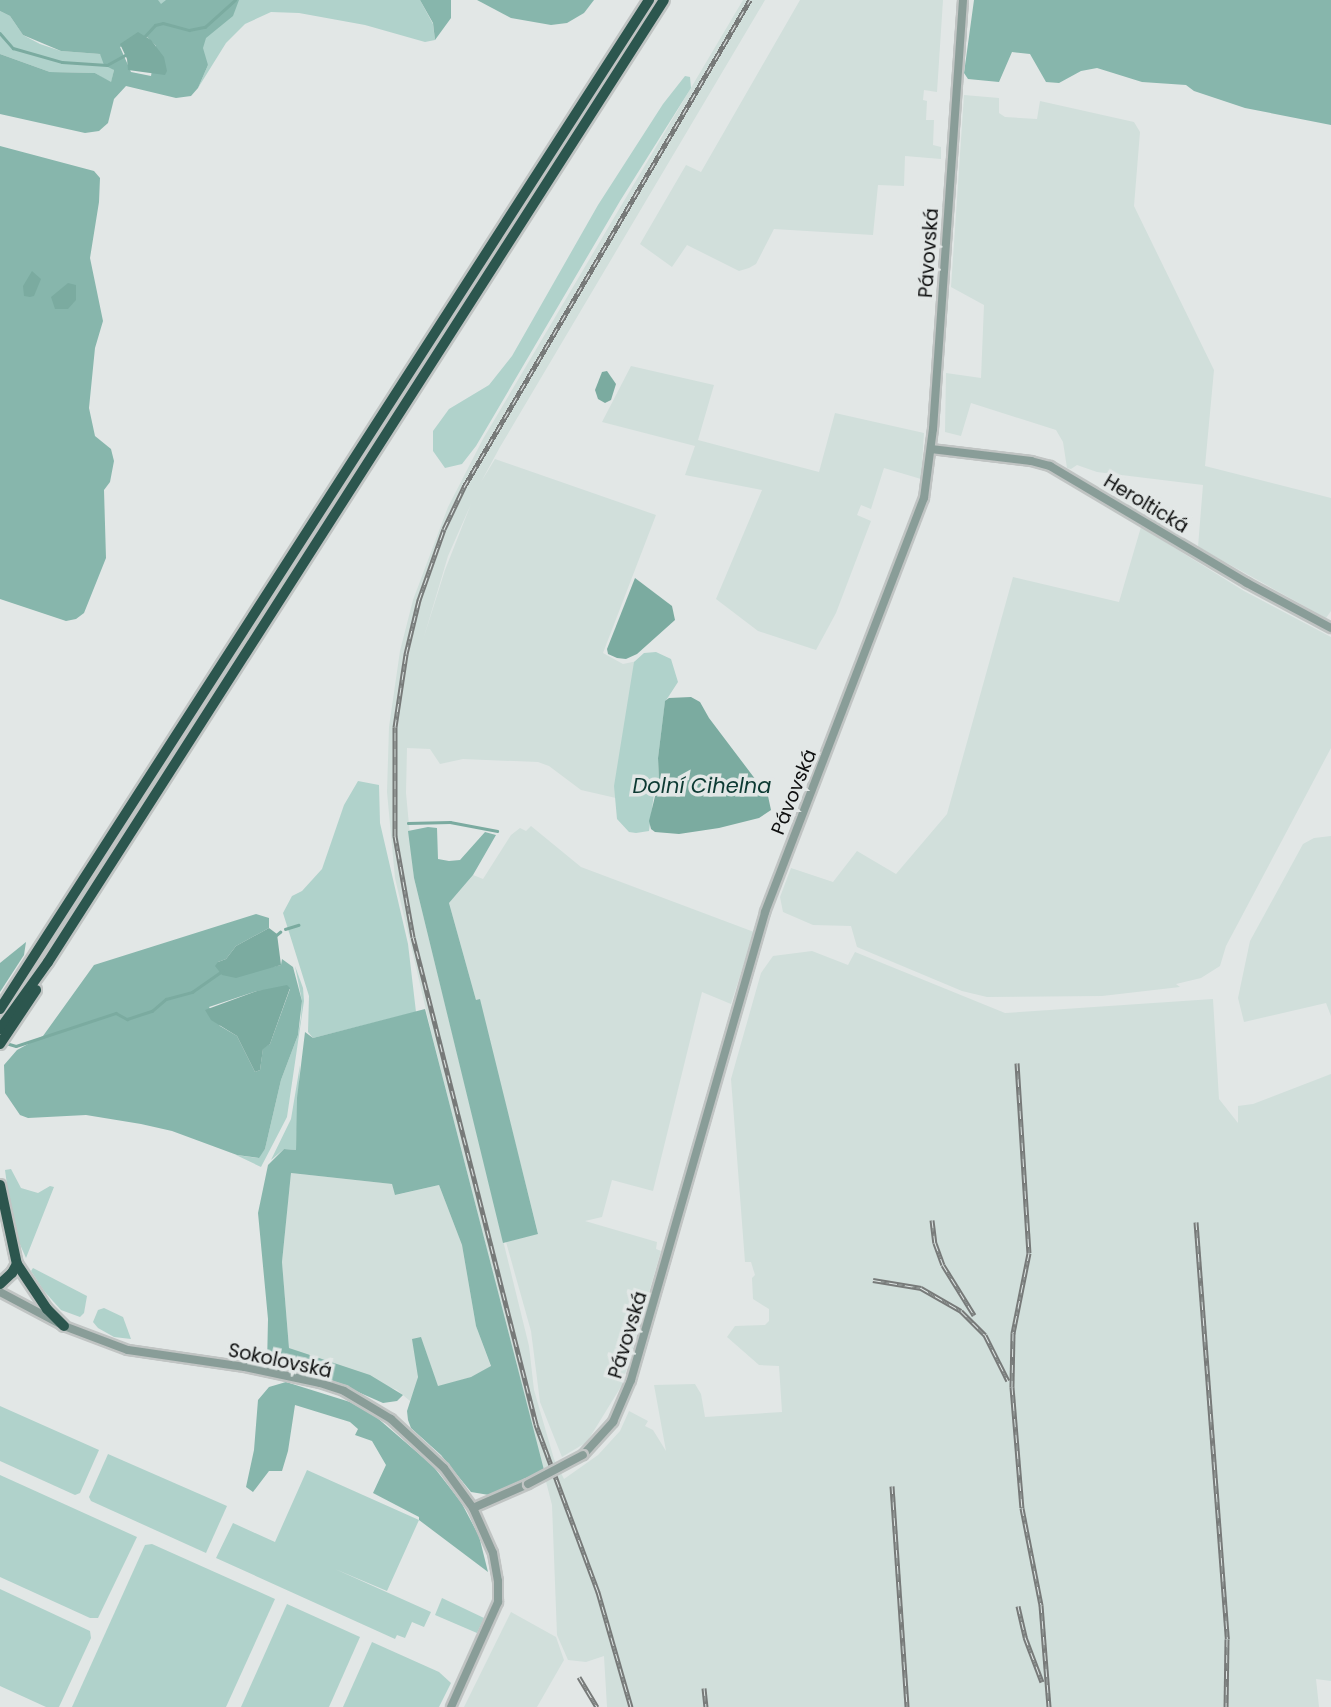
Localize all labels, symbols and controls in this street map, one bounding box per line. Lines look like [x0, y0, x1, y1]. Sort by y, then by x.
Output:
street label: Pávovská [914, 207, 944, 299]
street label: Heroltická [1100, 470, 1192, 538]
street label: Pávovská [767, 746, 821, 838]
water label: Dolní Cihelna [633, 773, 771, 799]
street label: Pávovská [604, 1289, 652, 1381]
street label: Sokolovská [226, 1339, 334, 1383]

